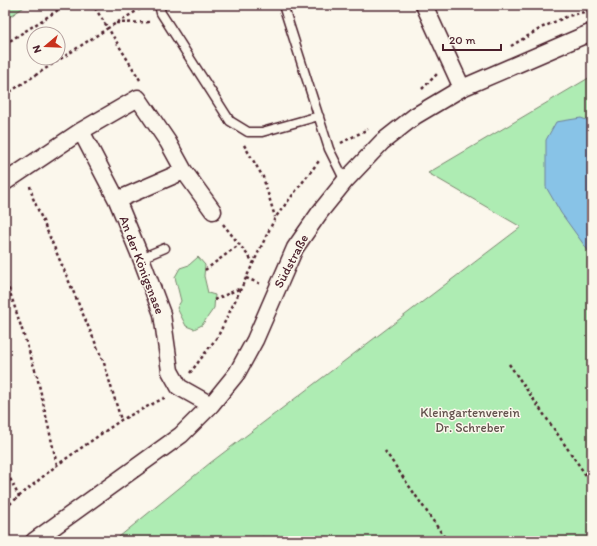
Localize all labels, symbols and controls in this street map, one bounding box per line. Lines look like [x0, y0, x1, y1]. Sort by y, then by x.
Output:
north arrow [26, 26, 66, 66]
scale bar [443, 26, 501, 52]
text: 20 m [449, 33, 476, 47]
text: N [30, 43, 44, 55]
street label: An der Königsnase [116, 214, 168, 316]
street label: Südstraße [271, 232, 311, 290]
park label: Kleingartenverein Dr. Schreber [420, 405, 520, 435]

